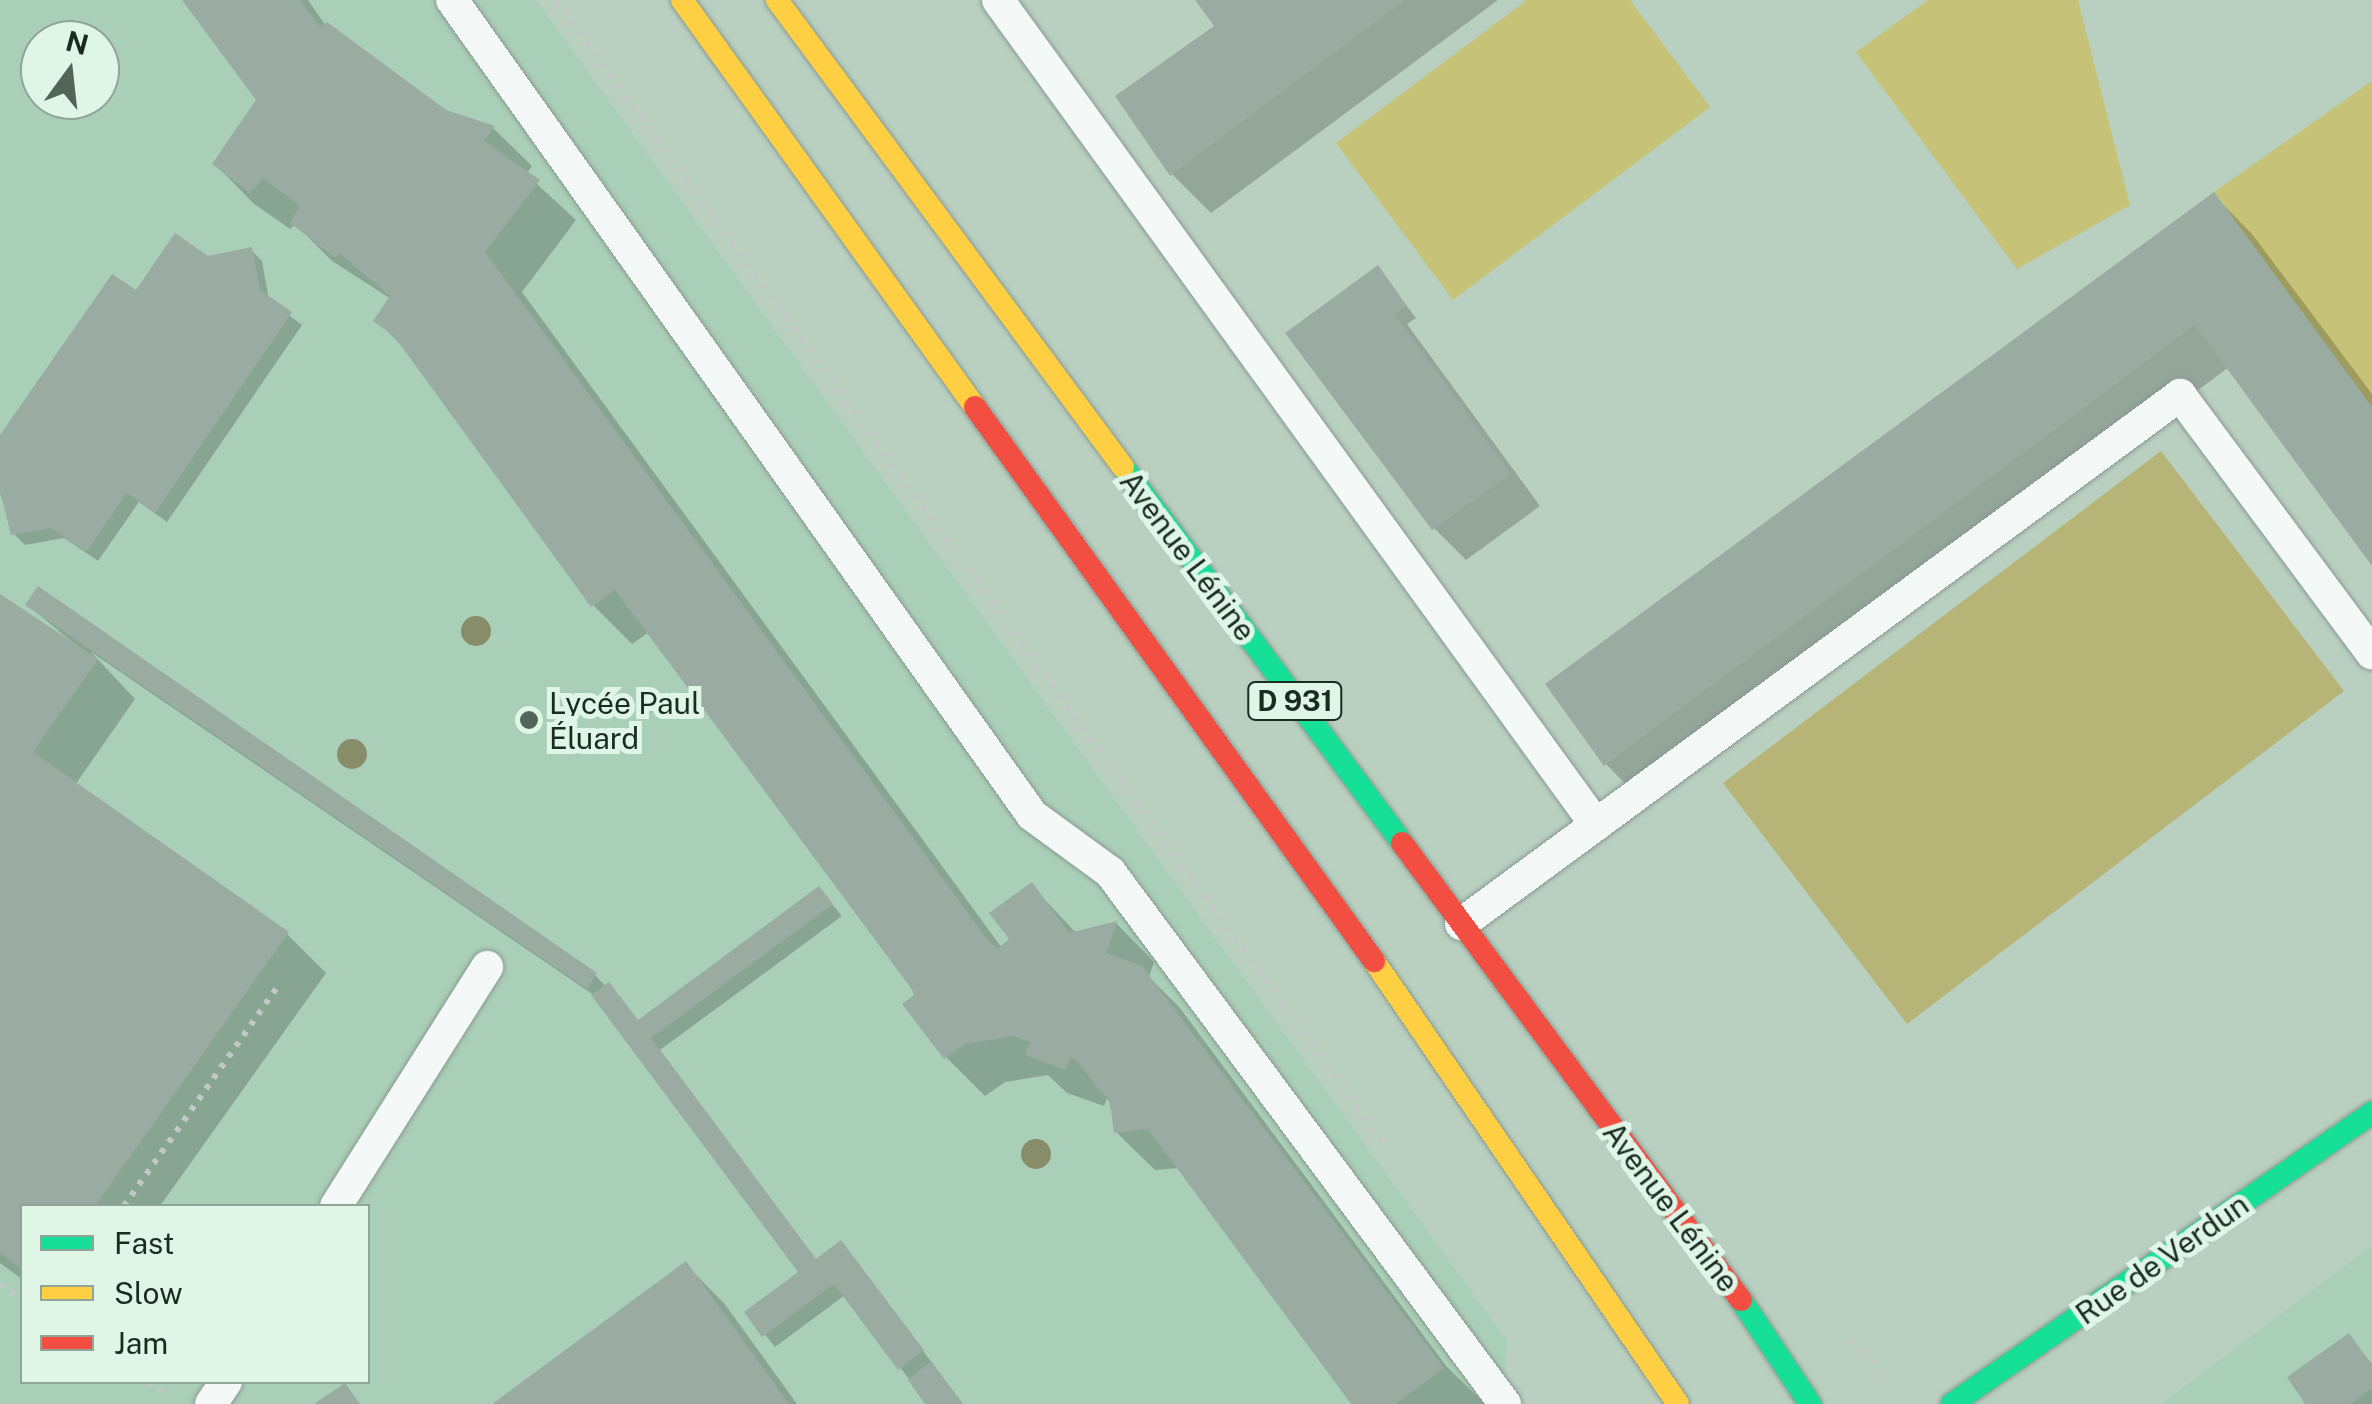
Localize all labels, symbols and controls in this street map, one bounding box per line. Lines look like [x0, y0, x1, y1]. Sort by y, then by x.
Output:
north arrow [20, 20, 120, 120]
text: N [63, 24, 92, 61]
street label: Avenue Lénine [1112, 464, 1264, 648]
road number: D 931 [1245, 678, 1345, 724]
place label: Lycée Paul Éluard [549, 685, 701, 756]
marker: Lycée Paul Éluard [518, 709, 540, 731]
street label: Avenue Lénine [1595, 1115, 1747, 1299]
street label: Rue de Verdun [2068, 1186, 2256, 1332]
legend [20, 1204, 370, 1384]
text: Fast [114, 1225, 174, 1261]
text: Slow [114, 1275, 183, 1311]
text: Jam [114, 1325, 168, 1361]

